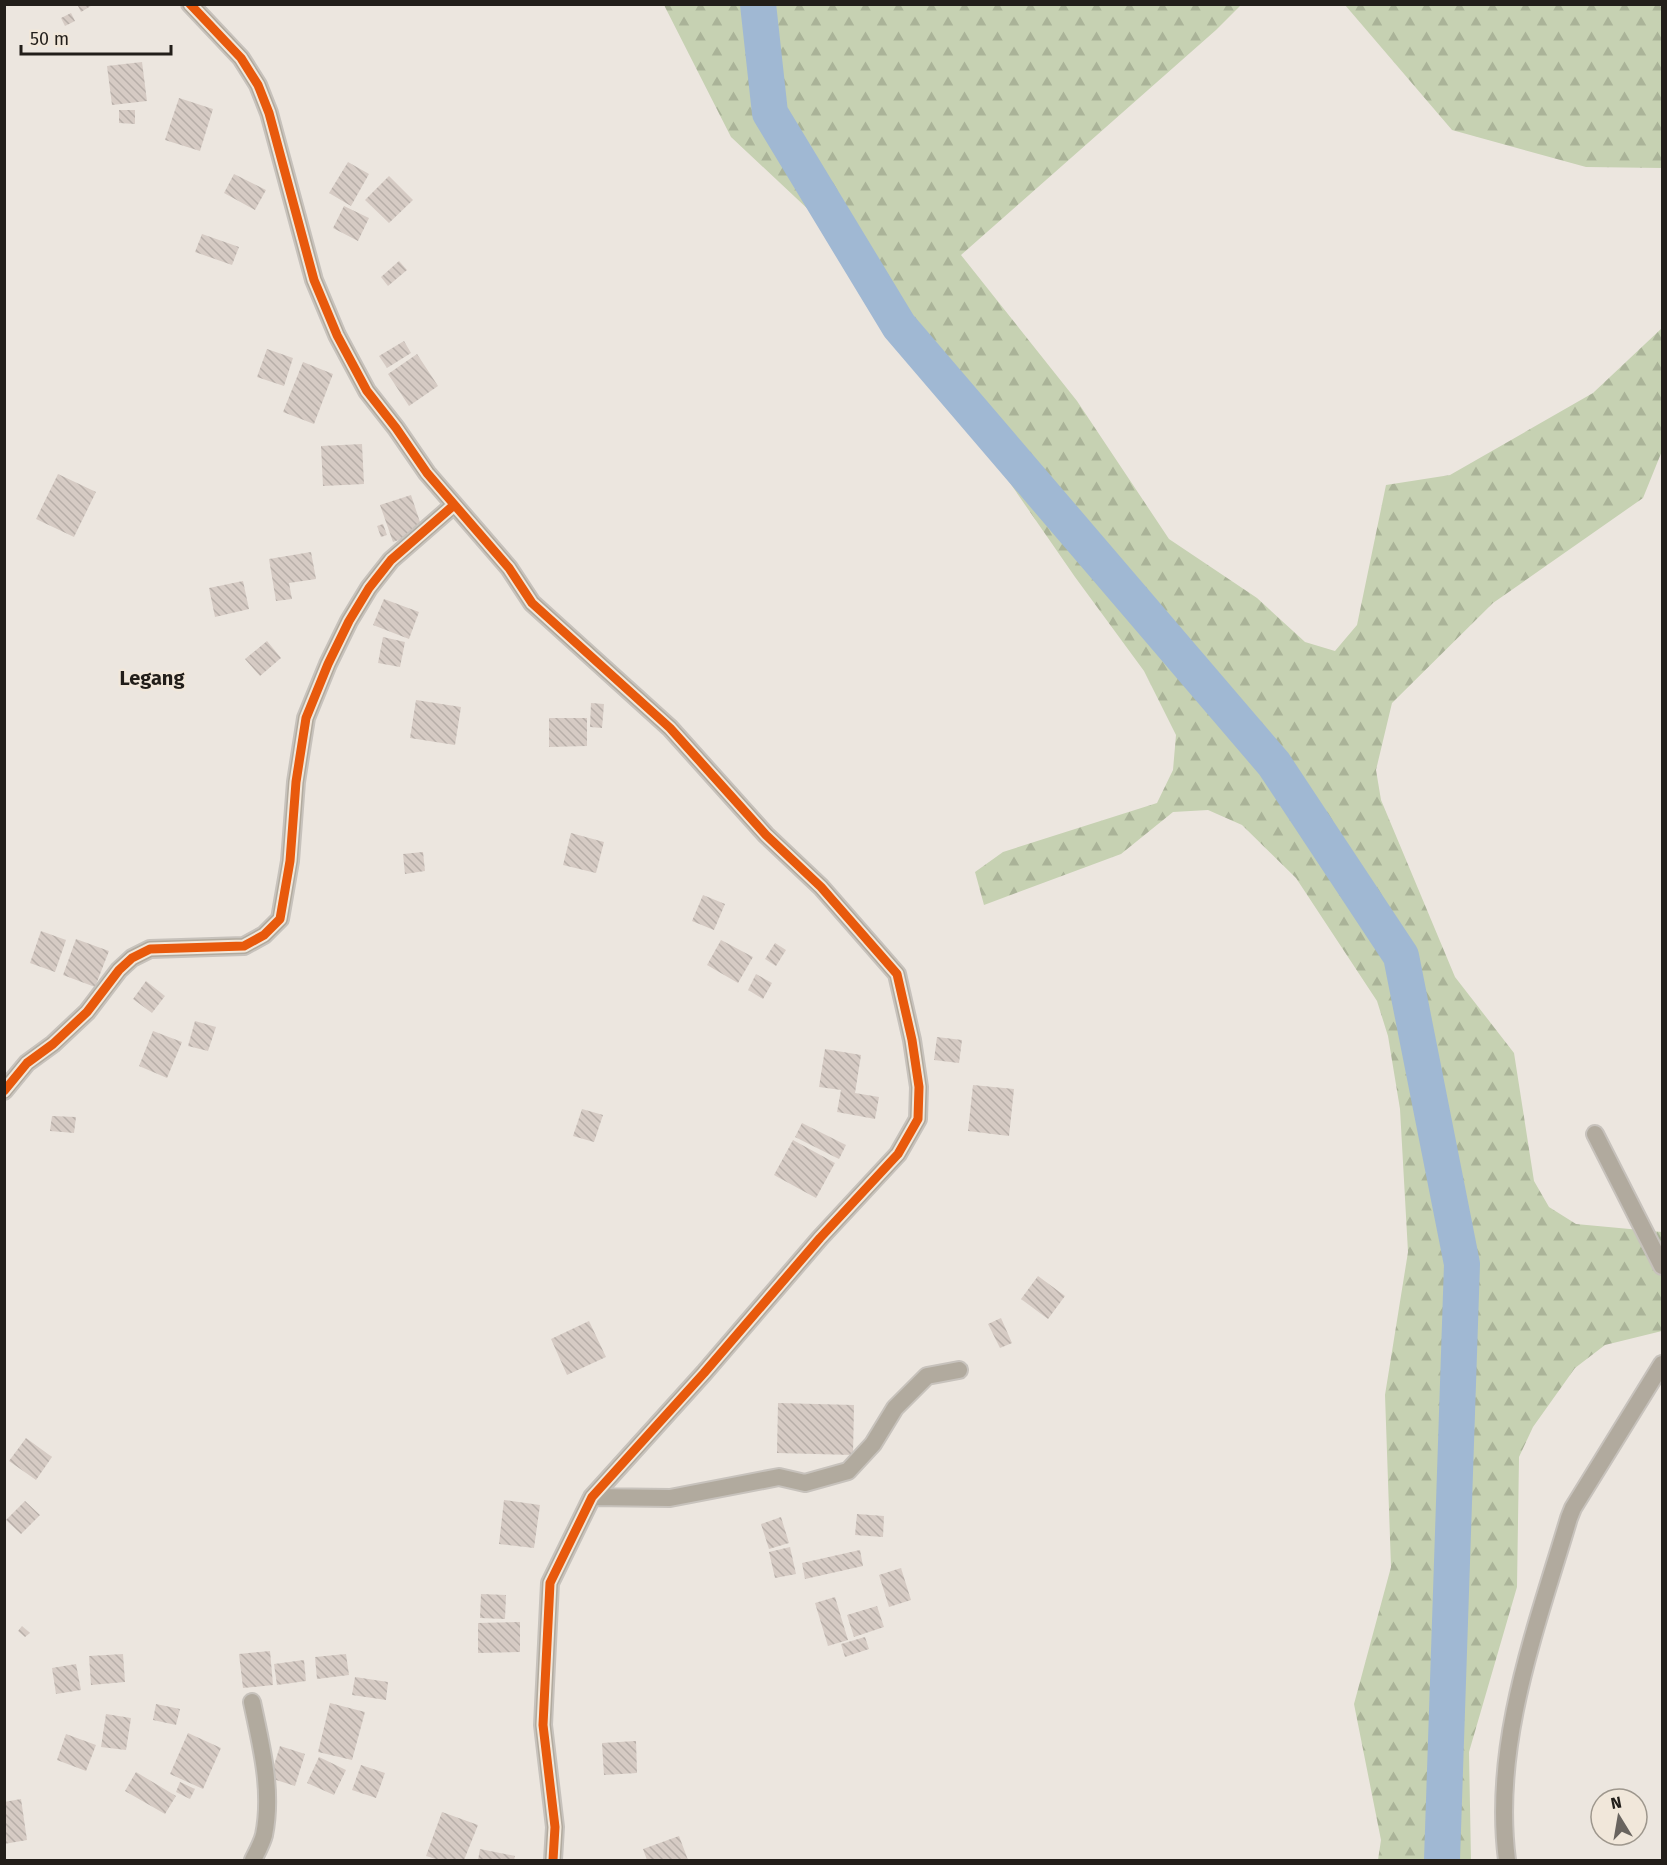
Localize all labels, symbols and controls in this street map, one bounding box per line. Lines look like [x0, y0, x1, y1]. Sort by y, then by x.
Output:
scale bar [21, 18, 171, 56]
text: 50 m [30, 28, 69, 50]
district label: Legang [120, 666, 185, 690]
north arrow [1589, 1787, 1649, 1847]
text: N [1609, 1792, 1623, 1813]

